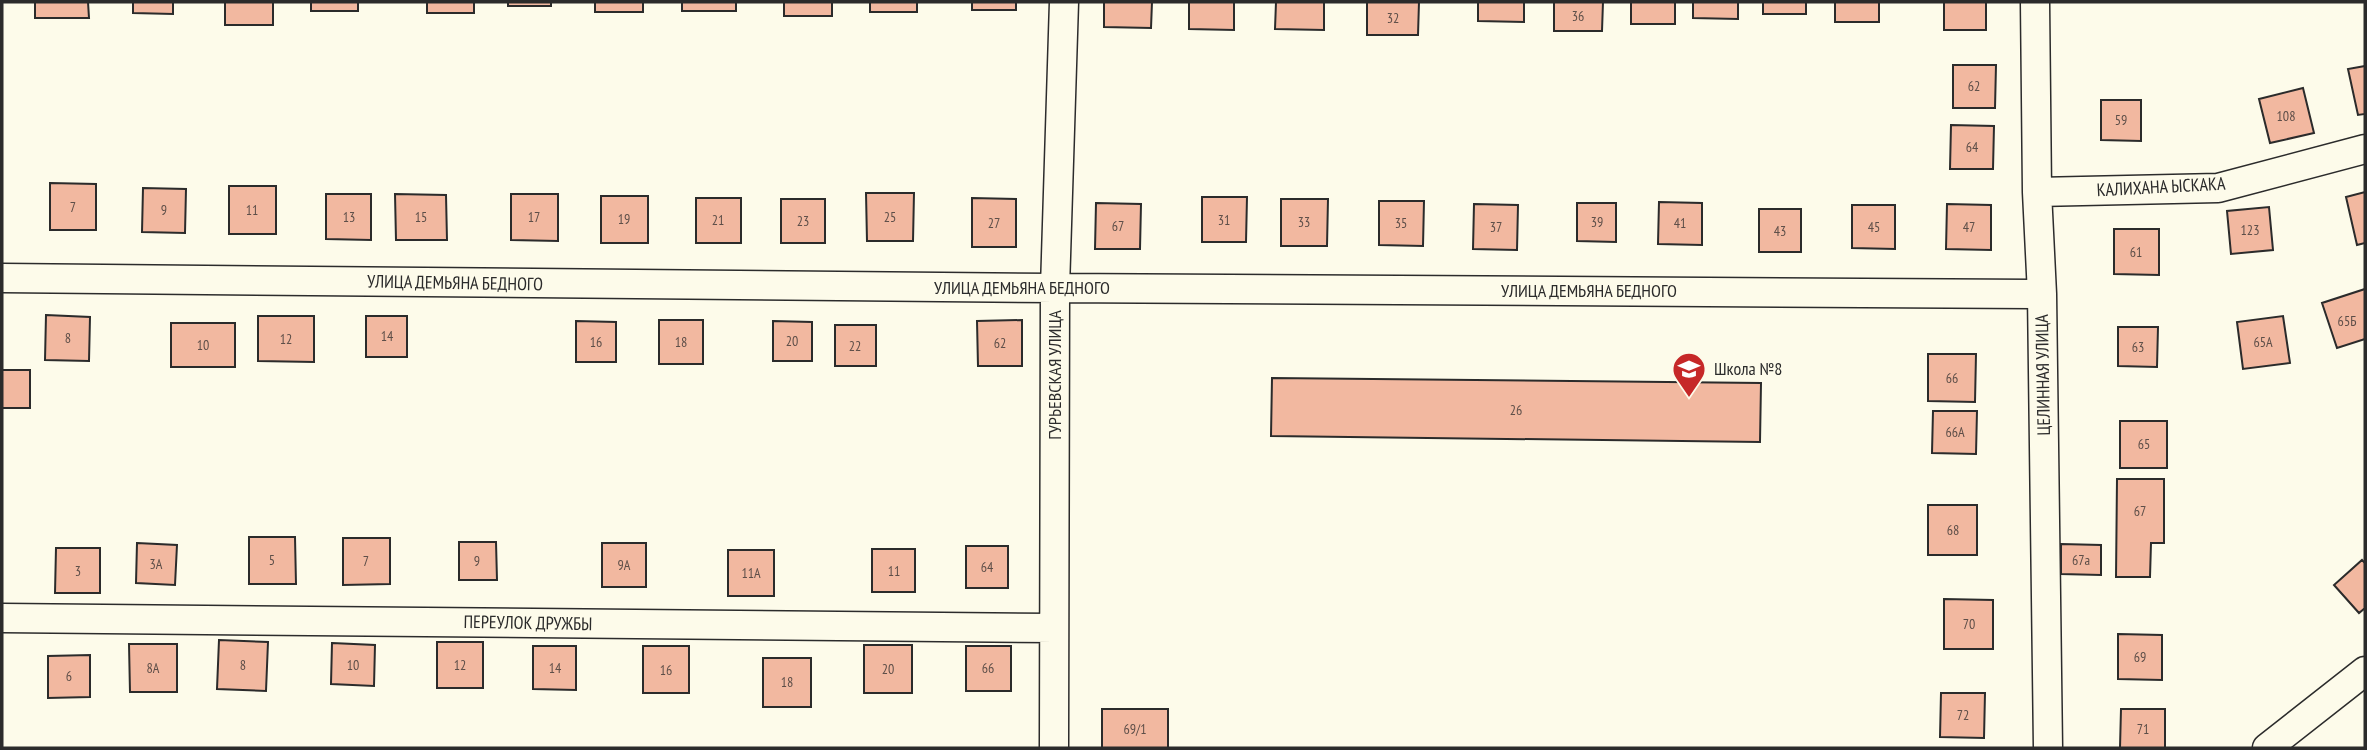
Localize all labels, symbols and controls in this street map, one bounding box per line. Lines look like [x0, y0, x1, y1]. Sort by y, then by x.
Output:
house number: 36 [1572, 7, 1584, 25]
house number: 32 [1387, 9, 1399, 27]
house number: 62 [1968, 77, 1980, 95]
house number: 108 [2277, 107, 2295, 125]
house number: 59 [2115, 111, 2127, 129]
house number: 64 [1966, 138, 1979, 156]
street label: КАЛИХАНА ЫСКАКА [2096, 172, 2226, 201]
house number: 7 [70, 198, 76, 216]
house number: 9 [161, 201, 167, 219]
house number: 11 [246, 201, 258, 219]
house number: 13 [343, 208, 355, 226]
house number: 15 [415, 208, 427, 226]
house number: 17 [528, 208, 540, 226]
house number: 25 [884, 208, 896, 226]
house number: 19 [618, 210, 630, 228]
house number: 21 [712, 211, 724, 229]
house number: 31 [1218, 211, 1230, 229]
house number: 23 [797, 212, 809, 230]
house number: 33 [1298, 213, 1310, 231]
house number: 39 [1591, 213, 1603, 231]
house number: 27 [988, 214, 1000, 232]
house number: 35 [1395, 214, 1407, 232]
house number: 41 [1674, 214, 1686, 232]
house number: 67 [1112, 217, 1124, 235]
house number: 37 [1490, 218, 1502, 236]
house number: 45 [1868, 218, 1880, 236]
house number: 47 [1963, 218, 1975, 236]
house number: 123 [2241, 221, 2259, 239]
house number: 43 [1774, 222, 1786, 240]
house number: 61 [2130, 243, 2142, 261]
street label: УЛИЦА ДЕМЬЯНА БЕДНОГО [367, 269, 543, 296]
street label: УЛИЦА ДЕМЬЯНА БЕДНОГО [934, 276, 1110, 299]
street label: УЛИЦА ДЕМЬЯНА БЕДНОГО [1501, 279, 1677, 302]
street label: ГУРЬЕВСКАЯ УЛИЦА [1043, 310, 1066, 440]
house number: 65Б [2338, 312, 2356, 330]
street label: ЦЕЛИННАЯ УЛИЦА [2030, 314, 2055, 436]
house number: 14 [381, 327, 394, 345]
house number: 8 [65, 329, 71, 347]
house number: 12 [280, 330, 292, 348]
house number: 20 [786, 332, 798, 350]
house number: 16 [590, 333, 602, 351]
house number: 18 [675, 333, 687, 351]
house number: 65А [2253, 333, 2273, 351]
house number: 62 [994, 334, 1006, 352]
house number: 10 [197, 336, 209, 354]
house number: 22 [849, 337, 861, 355]
house number: 63 [2132, 338, 2144, 356]
school or university icon: Школа №8 [1670, 350, 1708, 399]
place label: Школа №8 [1714, 357, 1782, 380]
house number: 66 [1946, 369, 1958, 387]
house number: 26 [1510, 401, 1522, 419]
house number: 66А [1945, 423, 1965, 441]
house number: 65 [2138, 435, 2150, 453]
house number: 67 [2134, 502, 2146, 520]
house number: 68 [1947, 521, 1959, 539]
house number: 5 [269, 551, 275, 569]
house number: 67а [2072, 551, 2090, 569]
house number: 7 [363, 552, 369, 570]
house number: 9 [474, 552, 480, 570]
house number: 3А [150, 555, 163, 573]
house number: 9А [618, 556, 631, 574]
house number: 64 [981, 558, 994, 576]
house number: 3 [75, 562, 81, 580]
house number: 11 [888, 562, 900, 580]
house number: 11А [741, 564, 761, 582]
street label: ПЕРЕУЛОК ДРУЖБЫ [463, 610, 593, 635]
house number: 70 [1963, 615, 1975, 633]
house number: 69 [2134, 648, 2146, 666]
house number: 8 [240, 656, 246, 674]
house number: 10 [347, 656, 359, 674]
house number: 12 [454, 656, 466, 674]
house number: 8А [147, 659, 160, 677]
house number: 14 [549, 659, 562, 677]
house number: 66 [982, 659, 994, 677]
house number: 20 [882, 660, 894, 678]
house number: 16 [660, 661, 672, 679]
house number: 6 [66, 667, 72, 685]
house number: 18 [781, 673, 793, 691]
house number: 72 [1957, 706, 1969, 724]
house number: 69/1 [1123, 720, 1147, 738]
house number: 71 [2137, 720, 2149, 738]

